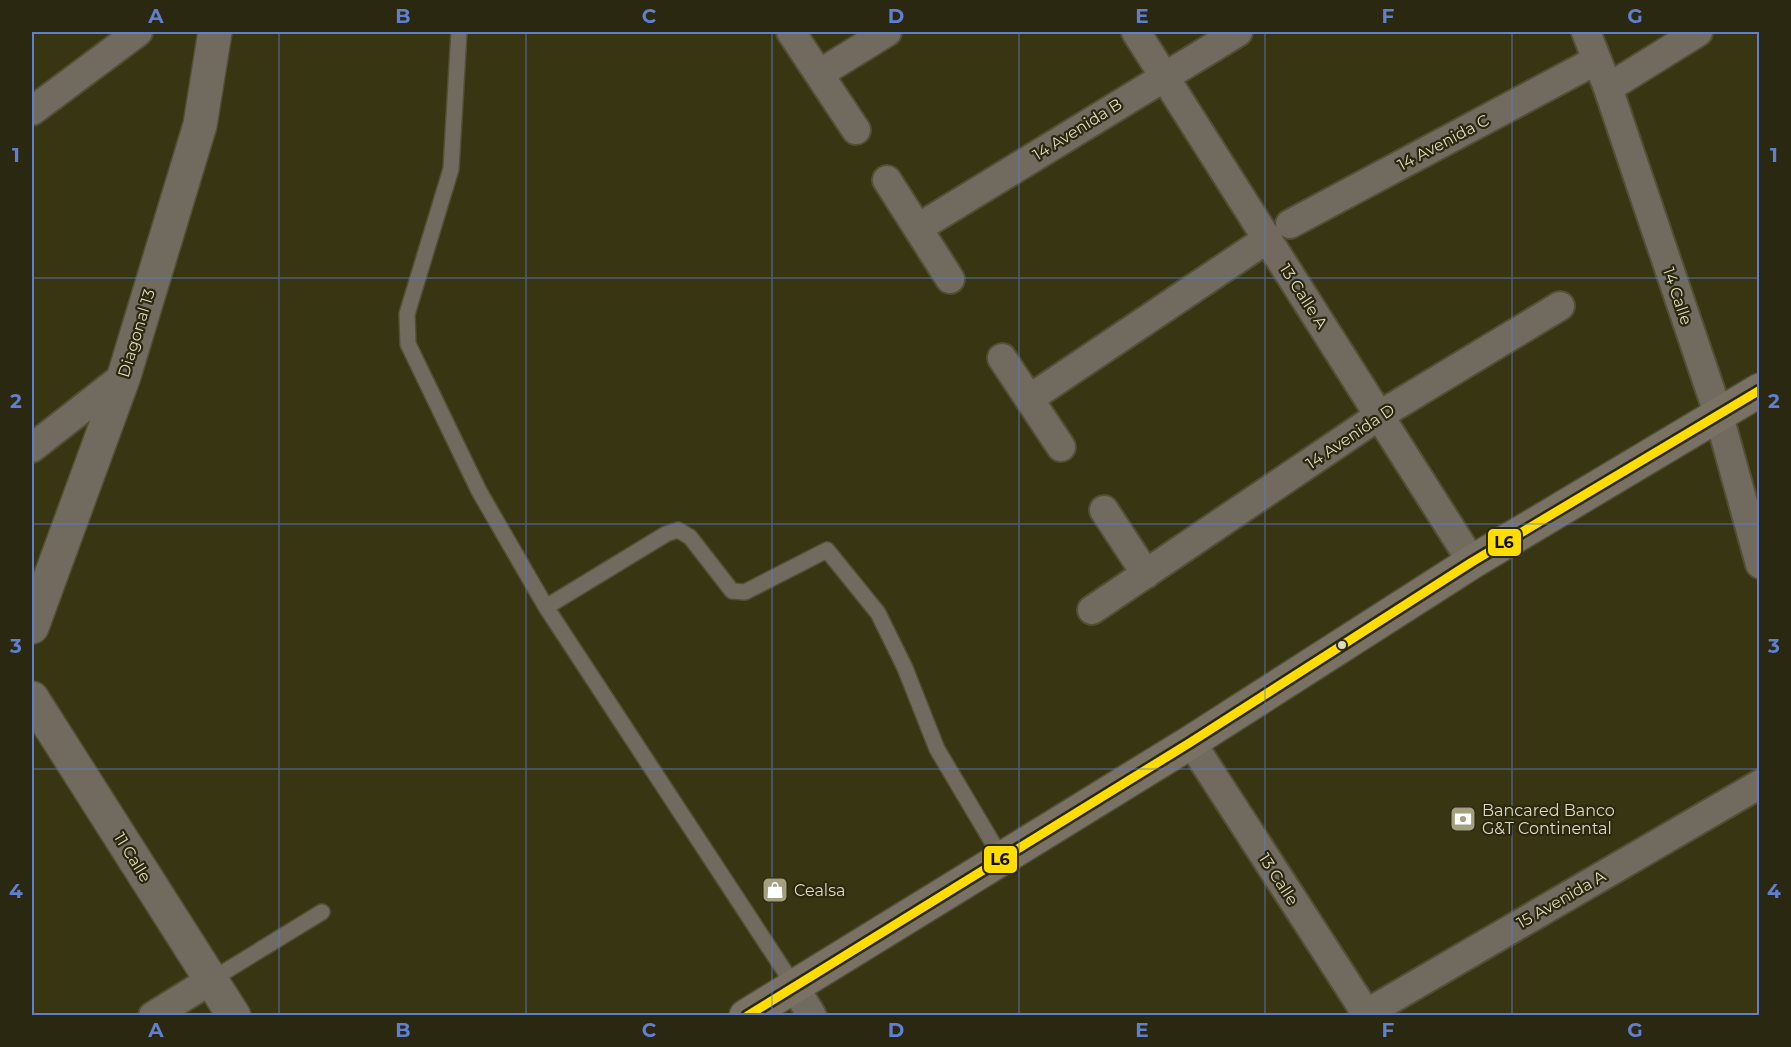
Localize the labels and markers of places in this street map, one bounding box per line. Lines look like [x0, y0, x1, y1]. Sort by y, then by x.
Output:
unlabelled marker [1336, 639, 1348, 651]
place label: Bancared Banco G&T Continental [1482, 801, 1615, 838]
bank icon: Bancared Banco G&T Continental [1448, 804, 1478, 834]
shop icon: Cealsa [760, 875, 790, 905]
place label: Cealsa [794, 881, 845, 900]

